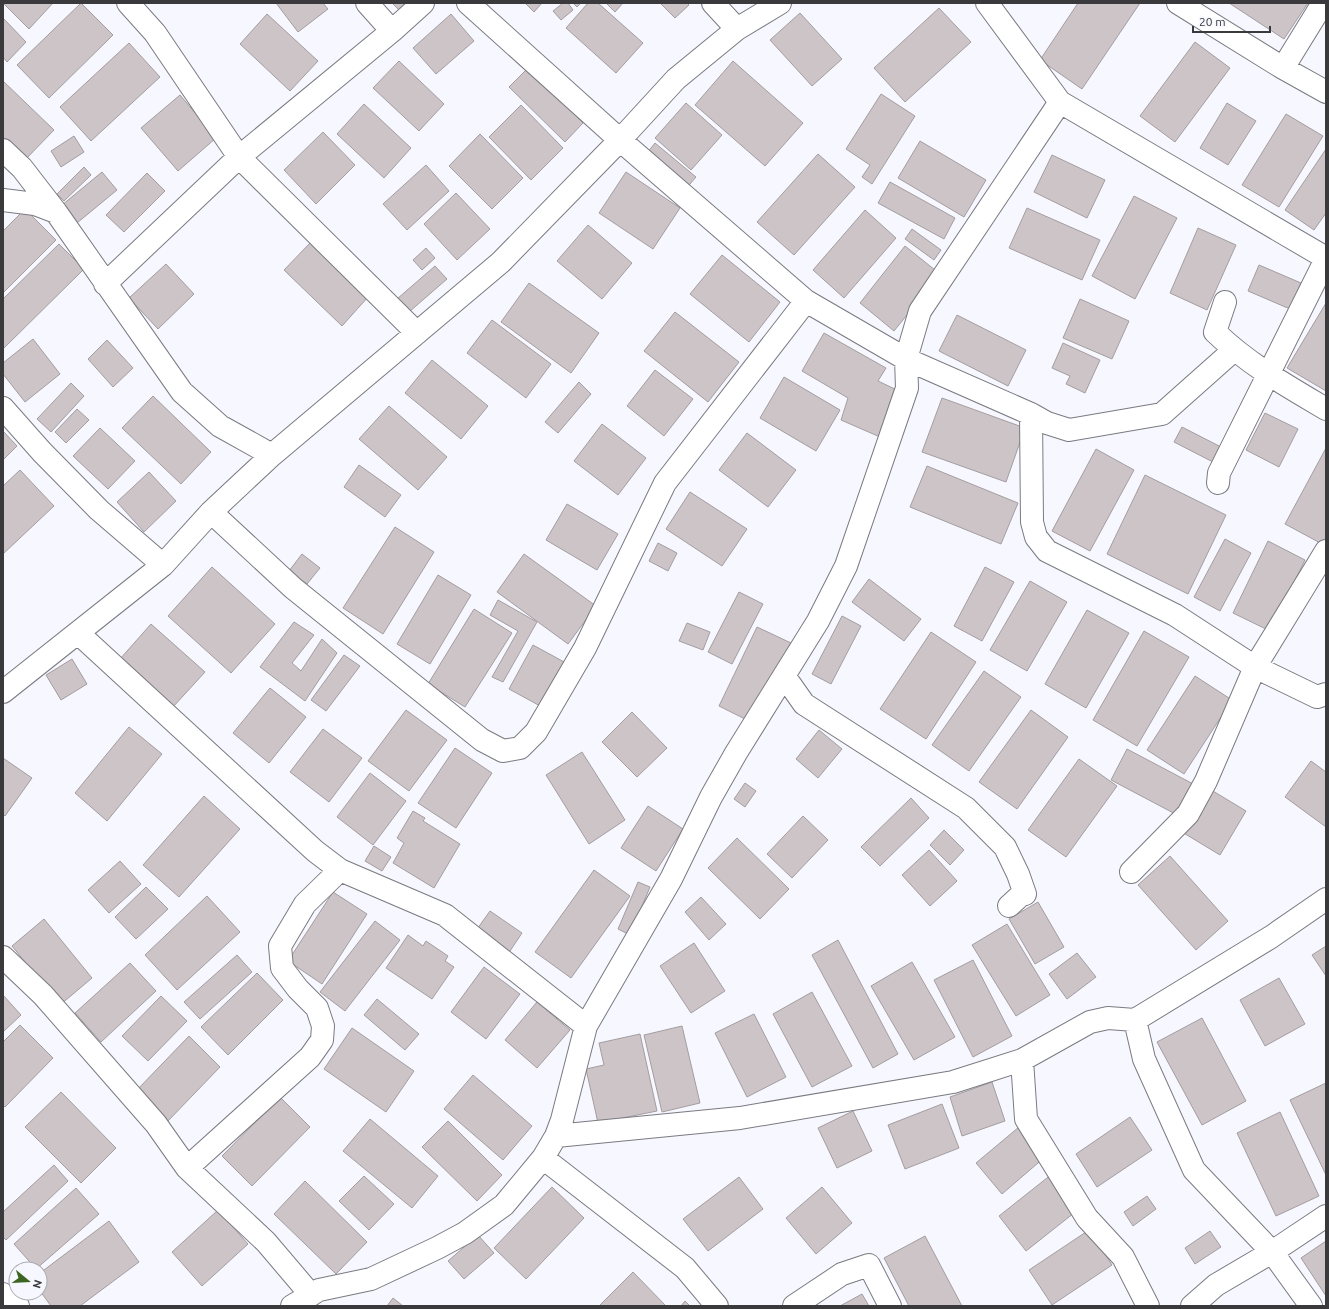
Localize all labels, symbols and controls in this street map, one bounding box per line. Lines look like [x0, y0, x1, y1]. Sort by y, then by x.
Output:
scale bar [1193, 8, 1270, 34]
text: 20 m [1199, 15, 1226, 28]
north arrow [8, 1261, 48, 1301]
text: N [31, 1278, 44, 1290]

